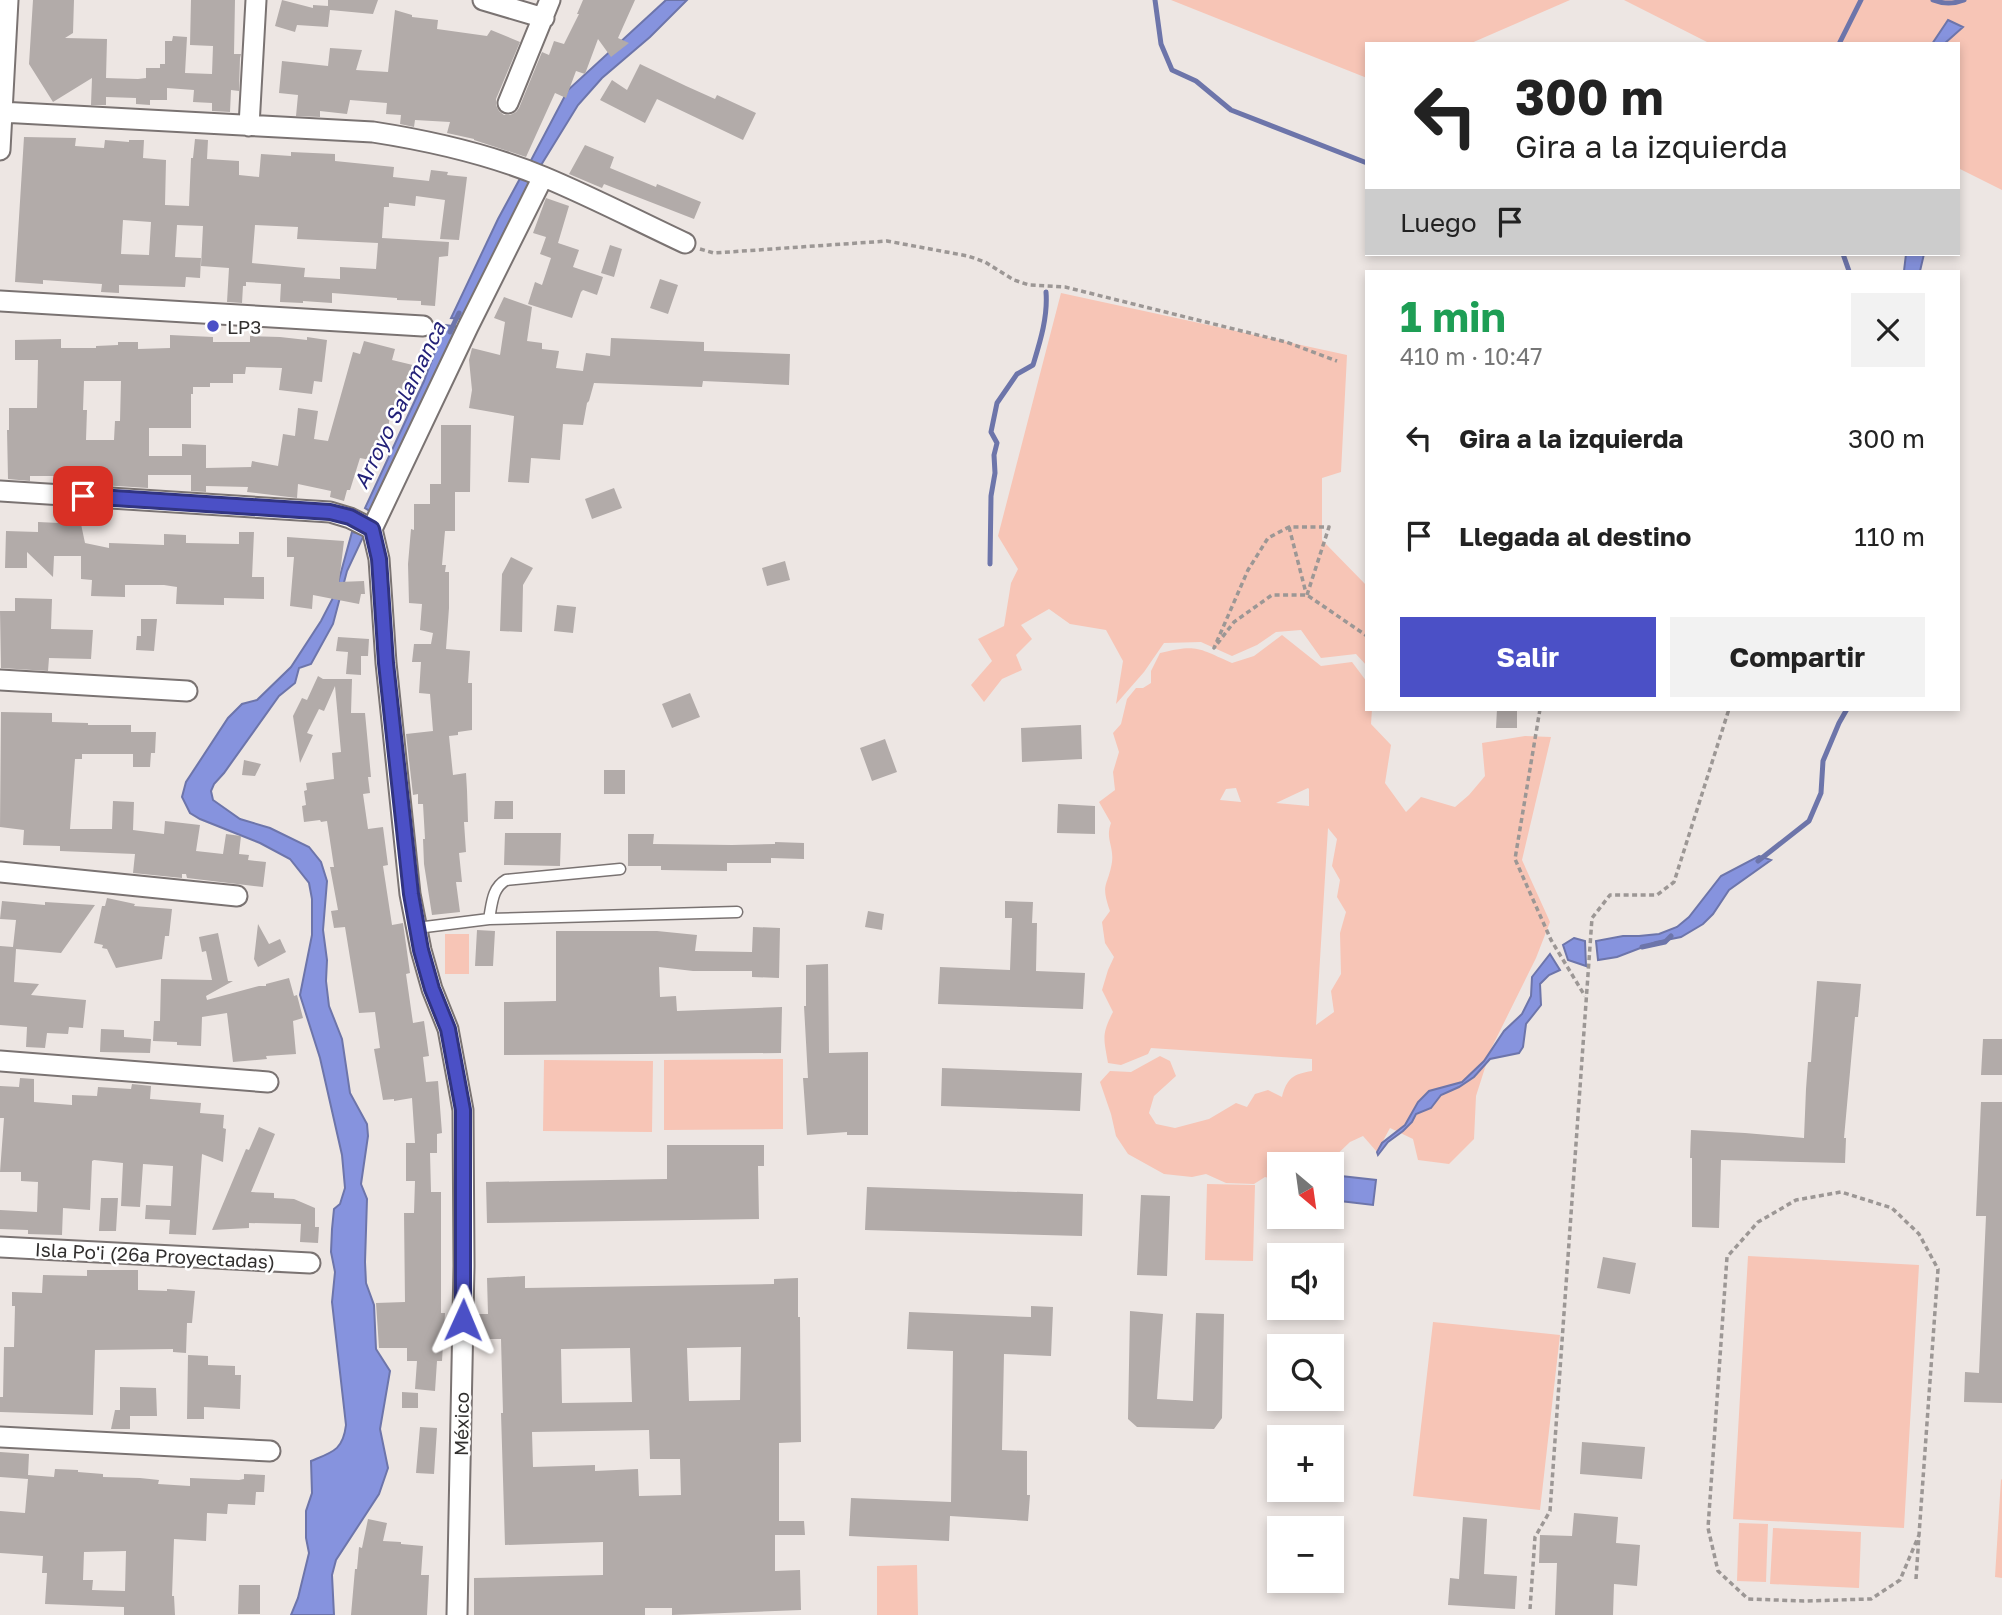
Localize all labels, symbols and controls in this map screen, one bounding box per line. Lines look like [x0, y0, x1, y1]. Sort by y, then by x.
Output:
text: 300 m [1515, 67, 1664, 126]
icon: left [1400, 70, 1491, 161]
text: Gira a la izquierda [1515, 127, 1788, 165]
icon: arrive [1491, 203, 1529, 241]
text: Luego [1400, 207, 1477, 238]
text: 1 min [1400, 291, 1506, 341]
button: close [1851, 293, 1925, 367]
place label: LP3 [227, 315, 261, 338]
water label: Arroyo Salamanca [347, 316, 451, 493]
marker: LP3 [205, 318, 221, 334]
text: 410 m · 10:47 [1400, 342, 1543, 370]
icon: left [1400, 419, 1438, 457]
text: Gira a la izquierda [1459, 423, 1683, 454]
text: 300 m [1848, 423, 1925, 454]
pin [53, 466, 113, 526]
icon: arrive [64, 477, 102, 515]
icon: arrive [1400, 517, 1438, 555]
text: Llegada al destino [1459, 521, 1691, 552]
text: 110 m [1854, 521, 1925, 552]
button: Salir [1400, 617, 1656, 697]
button: Compartir [1670, 617, 1925, 697]
north arrow [1267, 1152, 1344, 1228]
map controls [1267, 1152, 1344, 1593]
street label: Isla Po'i (26ª Proyectadas) [34, 1237, 276, 1273]
button: sound [1267, 1243, 1344, 1320]
position arrow [426, 1283, 500, 1357]
button: search [1267, 1334, 1344, 1411]
street label: México [449, 1392, 473, 1456]
button: + [1267, 1425, 1344, 1502]
button: − [1267, 1516, 1344, 1593]

